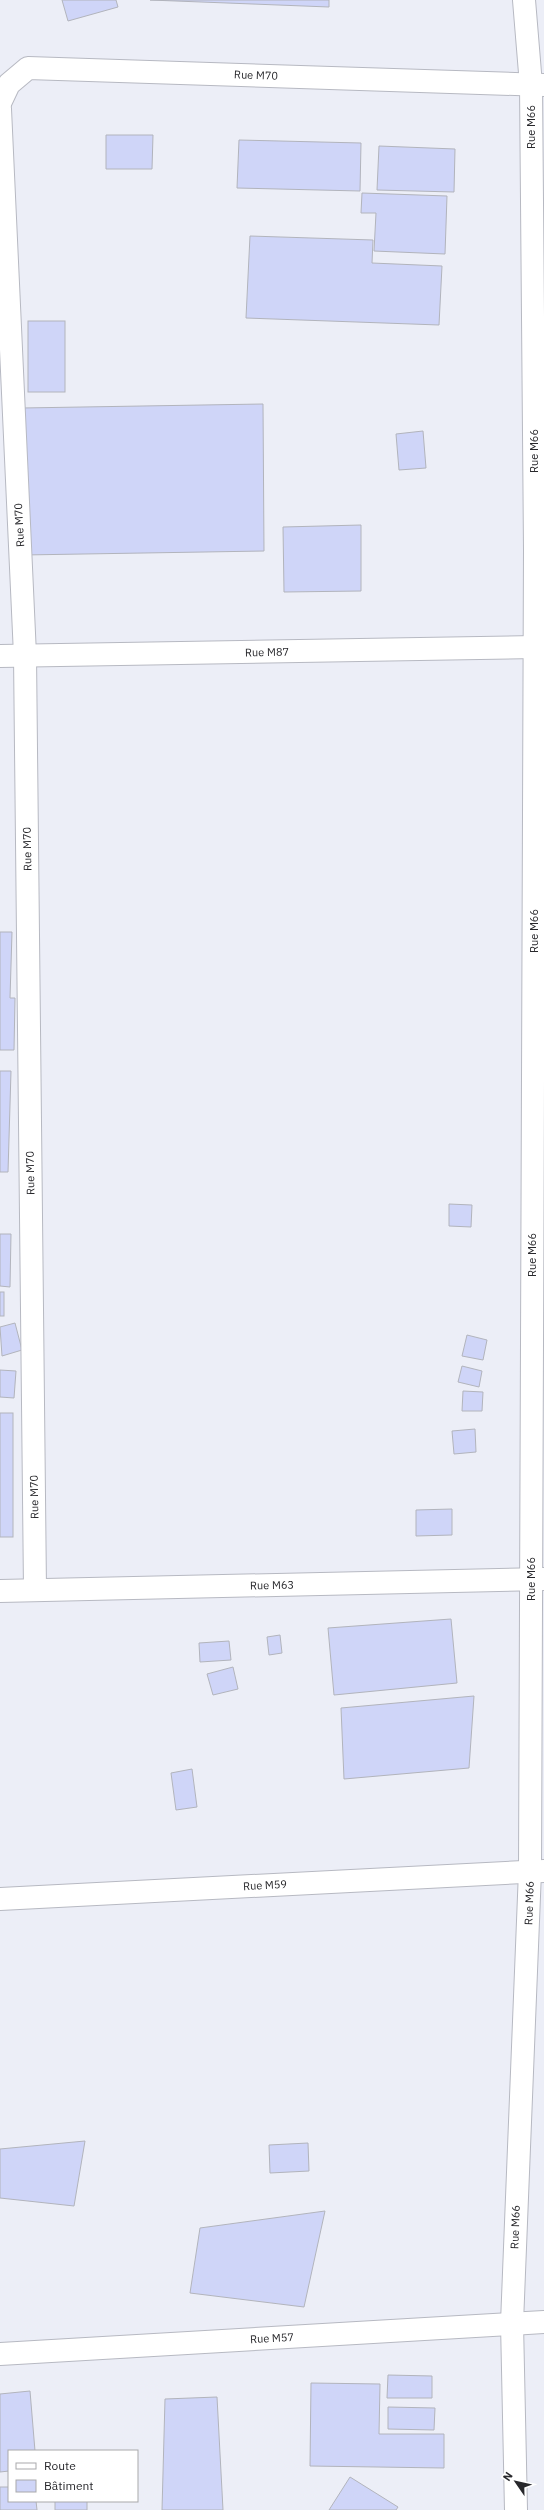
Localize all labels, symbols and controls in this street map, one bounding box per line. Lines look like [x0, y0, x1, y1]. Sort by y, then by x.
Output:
street label: Rue M70 [234, 67, 278, 83]
street label: Rue M66 [524, 105, 538, 149]
street label: Rue M66 [527, 429, 541, 473]
street label: Rue M70 [11, 503, 27, 547]
street label: Rue M87 [245, 645, 289, 659]
street label: Rue M70 [20, 827, 34, 871]
street label: Rue M66 [527, 909, 541, 953]
street label: Rue M70 [23, 1151, 37, 1195]
street label: Rue M66 [525, 1233, 539, 1277]
street label: Rue M70 [27, 1475, 41, 1519]
street label: Rue M66 [524, 1557, 538, 1601]
street label: Rue M63 [250, 1578, 294, 1592]
street label: Rue M59 [243, 1877, 287, 1893]
street label: Rue M66 [521, 1881, 537, 1925]
street label: Rue M66 [507, 2205, 523, 2249]
street label: Rue M57 [250, 2330, 294, 2346]
legend [8, 2450, 138, 2502]
text: Route [44, 2458, 76, 2473]
north arrow [496, 2462, 536, 2502]
text: N [500, 2469, 516, 2484]
text: Bâtiment [44, 2478, 94, 2493]

